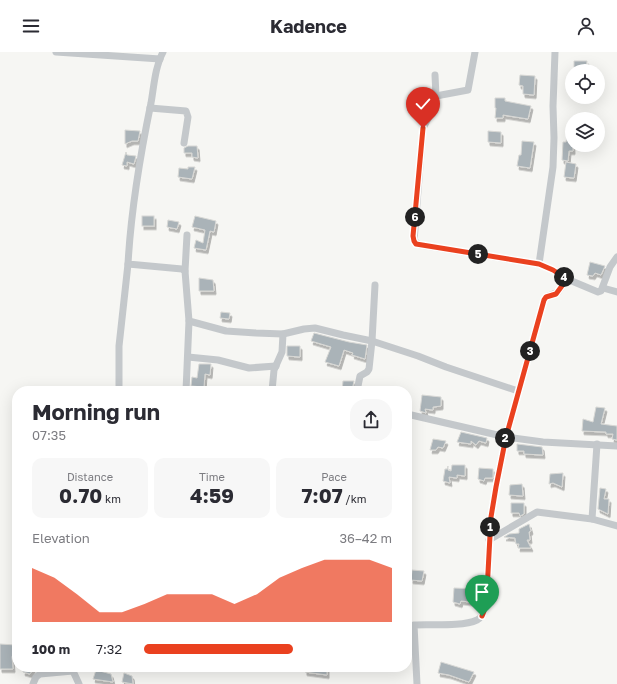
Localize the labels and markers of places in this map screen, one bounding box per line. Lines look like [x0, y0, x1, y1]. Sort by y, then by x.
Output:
pin [406, 87, 440, 128]
pin: 6 [405, 207, 425, 227]
pin: 5 [468, 244, 488, 264]
pin: 4 [554, 267, 574, 287]
pin: 3 [520, 341, 540, 361]
pin: 2 [495, 428, 515, 448]
pin: 1 [480, 517, 500, 537]
pin [465, 575, 499, 616]

